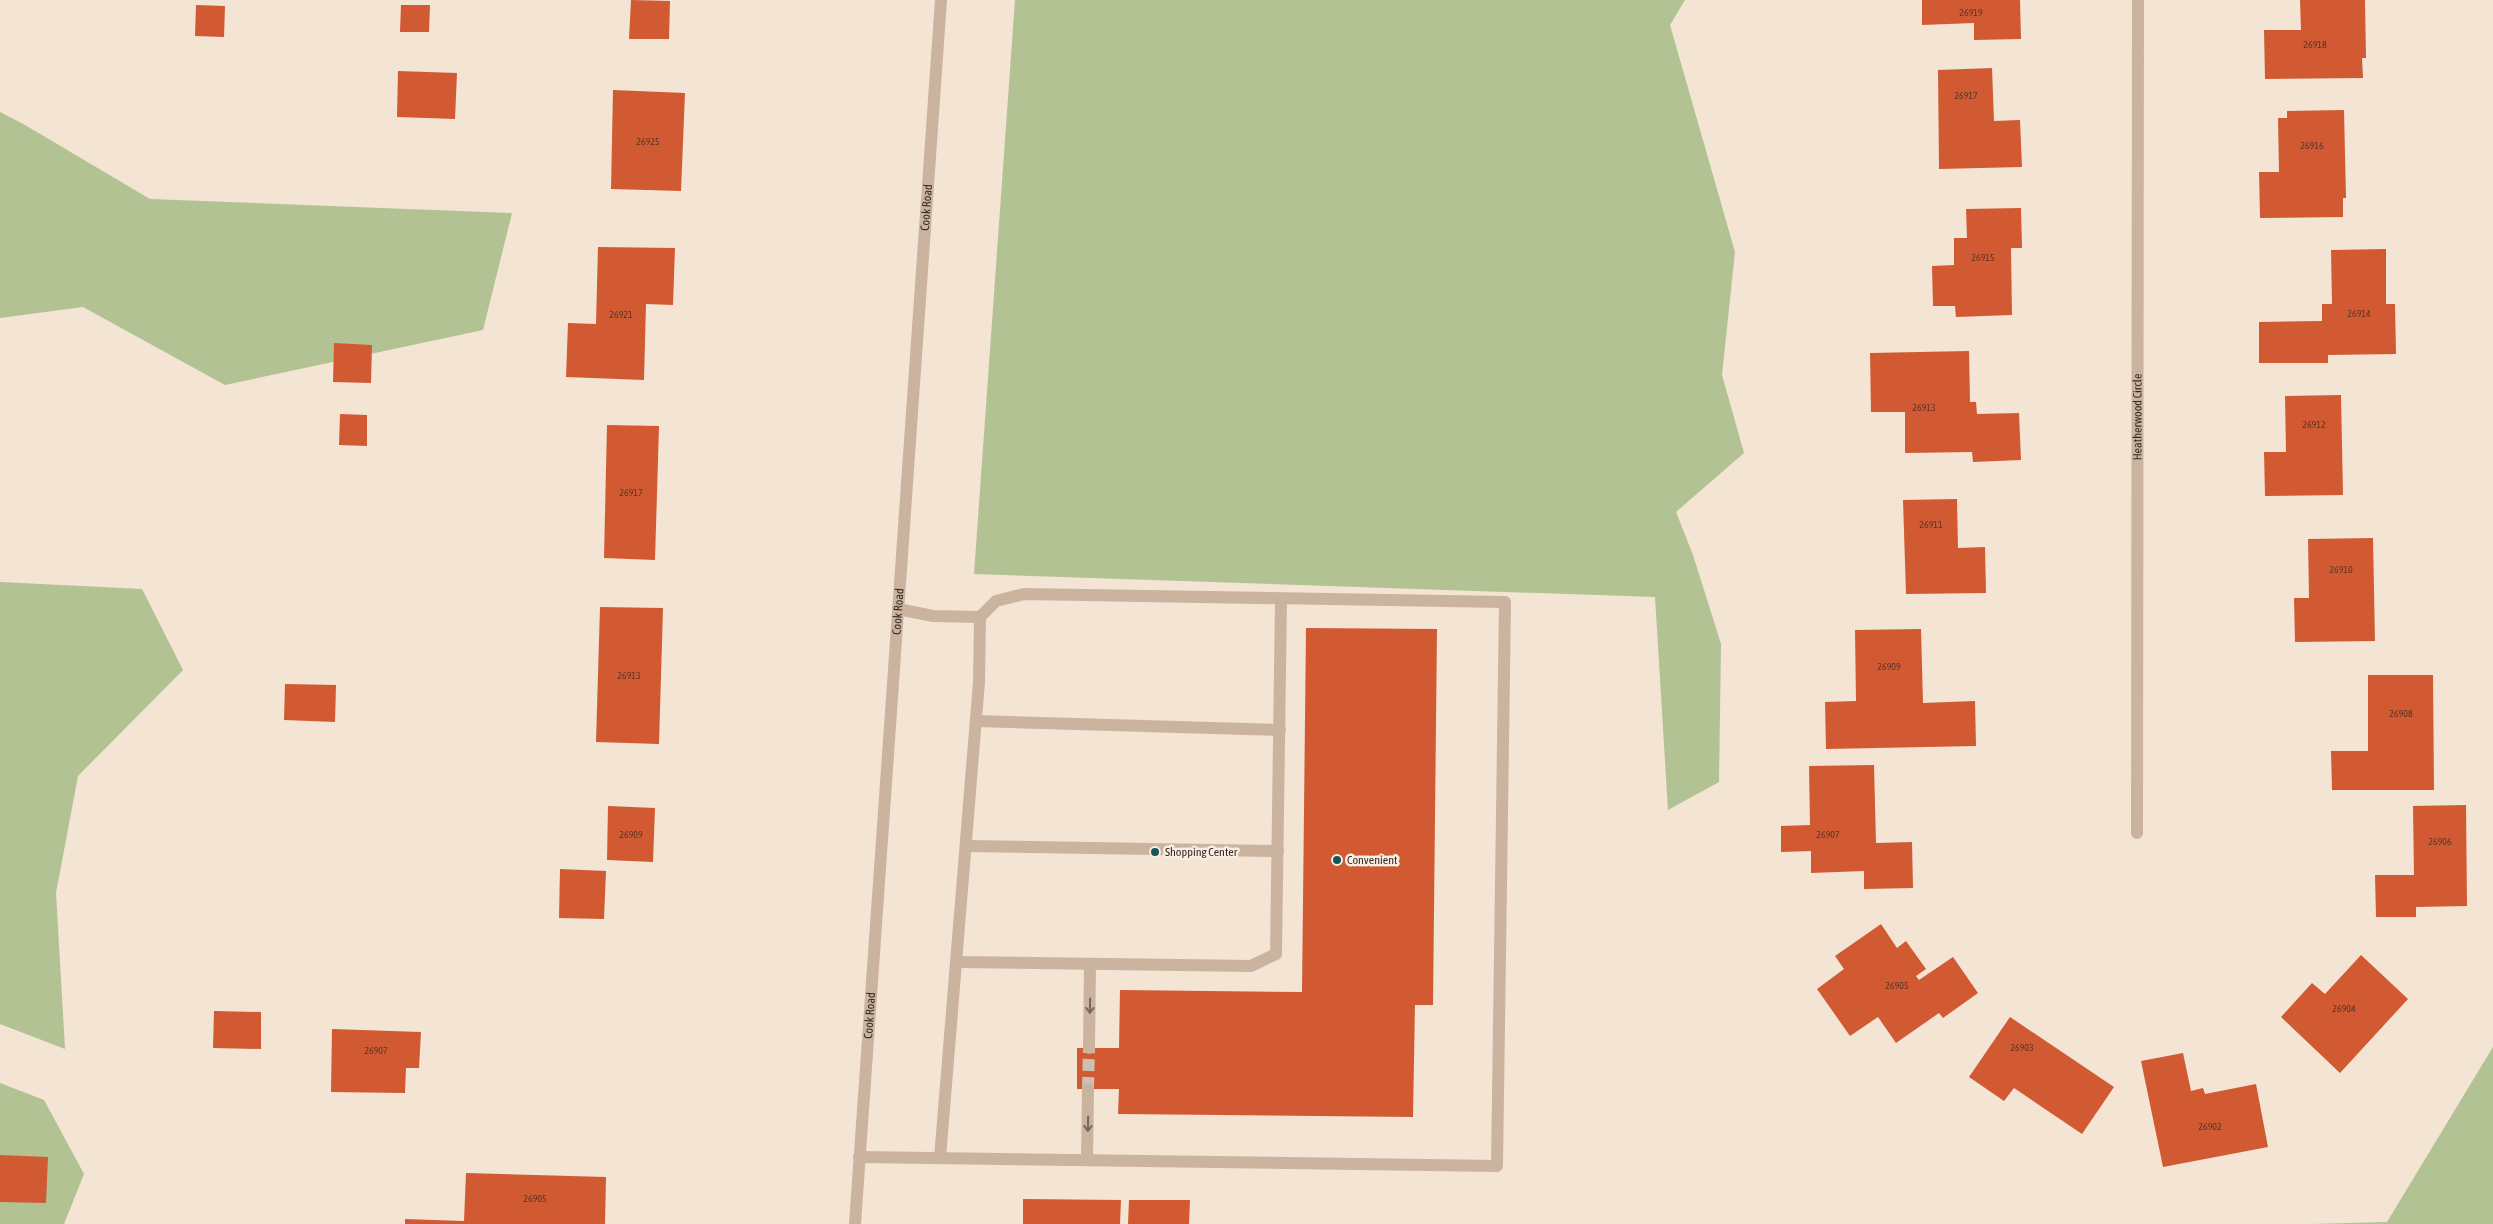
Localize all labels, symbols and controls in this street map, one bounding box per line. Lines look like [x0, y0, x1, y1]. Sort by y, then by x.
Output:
house number: 26919 [1959, 7, 1983, 18]
house number: 26918 [2303, 39, 2327, 50]
house number: 26917 [1954, 90, 1978, 101]
house number: 26925 [636, 136, 660, 147]
house number: 26916 [2300, 140, 2324, 151]
street label: Cook Road [918, 184, 935, 231]
house number: 26915 [1971, 252, 1995, 263]
house number: 26914 [2347, 308, 2371, 319]
house number: 26921 [609, 309, 633, 320]
street label: Heatherwood Circle [2130, 374, 2145, 460]
house number: 26913 [1912, 402, 1936, 413]
house number: 26912 [2302, 419, 2326, 430]
house number: 26917 [619, 487, 643, 498]
house number: 26911 [1919, 519, 1943, 530]
house number: 26910 [2329, 564, 2353, 575]
street label: Cook Road [889, 588, 907, 635]
house number: 26909 [1877, 661, 1901, 672]
house number: 26913 [617, 670, 641, 681]
house number: 26908 [2389, 708, 2413, 719]
house number: 26909 [619, 829, 643, 840]
house number: 26907 [1816, 829, 1840, 840]
house number: 26906 [2428, 836, 2452, 847]
place label: Shopping Center [1165, 845, 1238, 859]
marker: Shopping Center [1149, 846, 1161, 858]
place label: Convenient [1347, 853, 1398, 867]
marker: Convenient [1331, 854, 1343, 866]
house number: 26905 [1885, 980, 1909, 991]
street label: Cook Road [861, 992, 878, 1039]
one-way arrow [1085, 998, 1095, 1014]
house number: 26904 [2332, 1003, 2356, 1014]
house number: 26903 [2010, 1042, 2034, 1053]
house number: 26907 [364, 1045, 388, 1056]
one-way arrow [1083, 1116, 1093, 1132]
house number: 26902 [2198, 1121, 2222, 1132]
house number: 26905 [523, 1193, 547, 1204]

